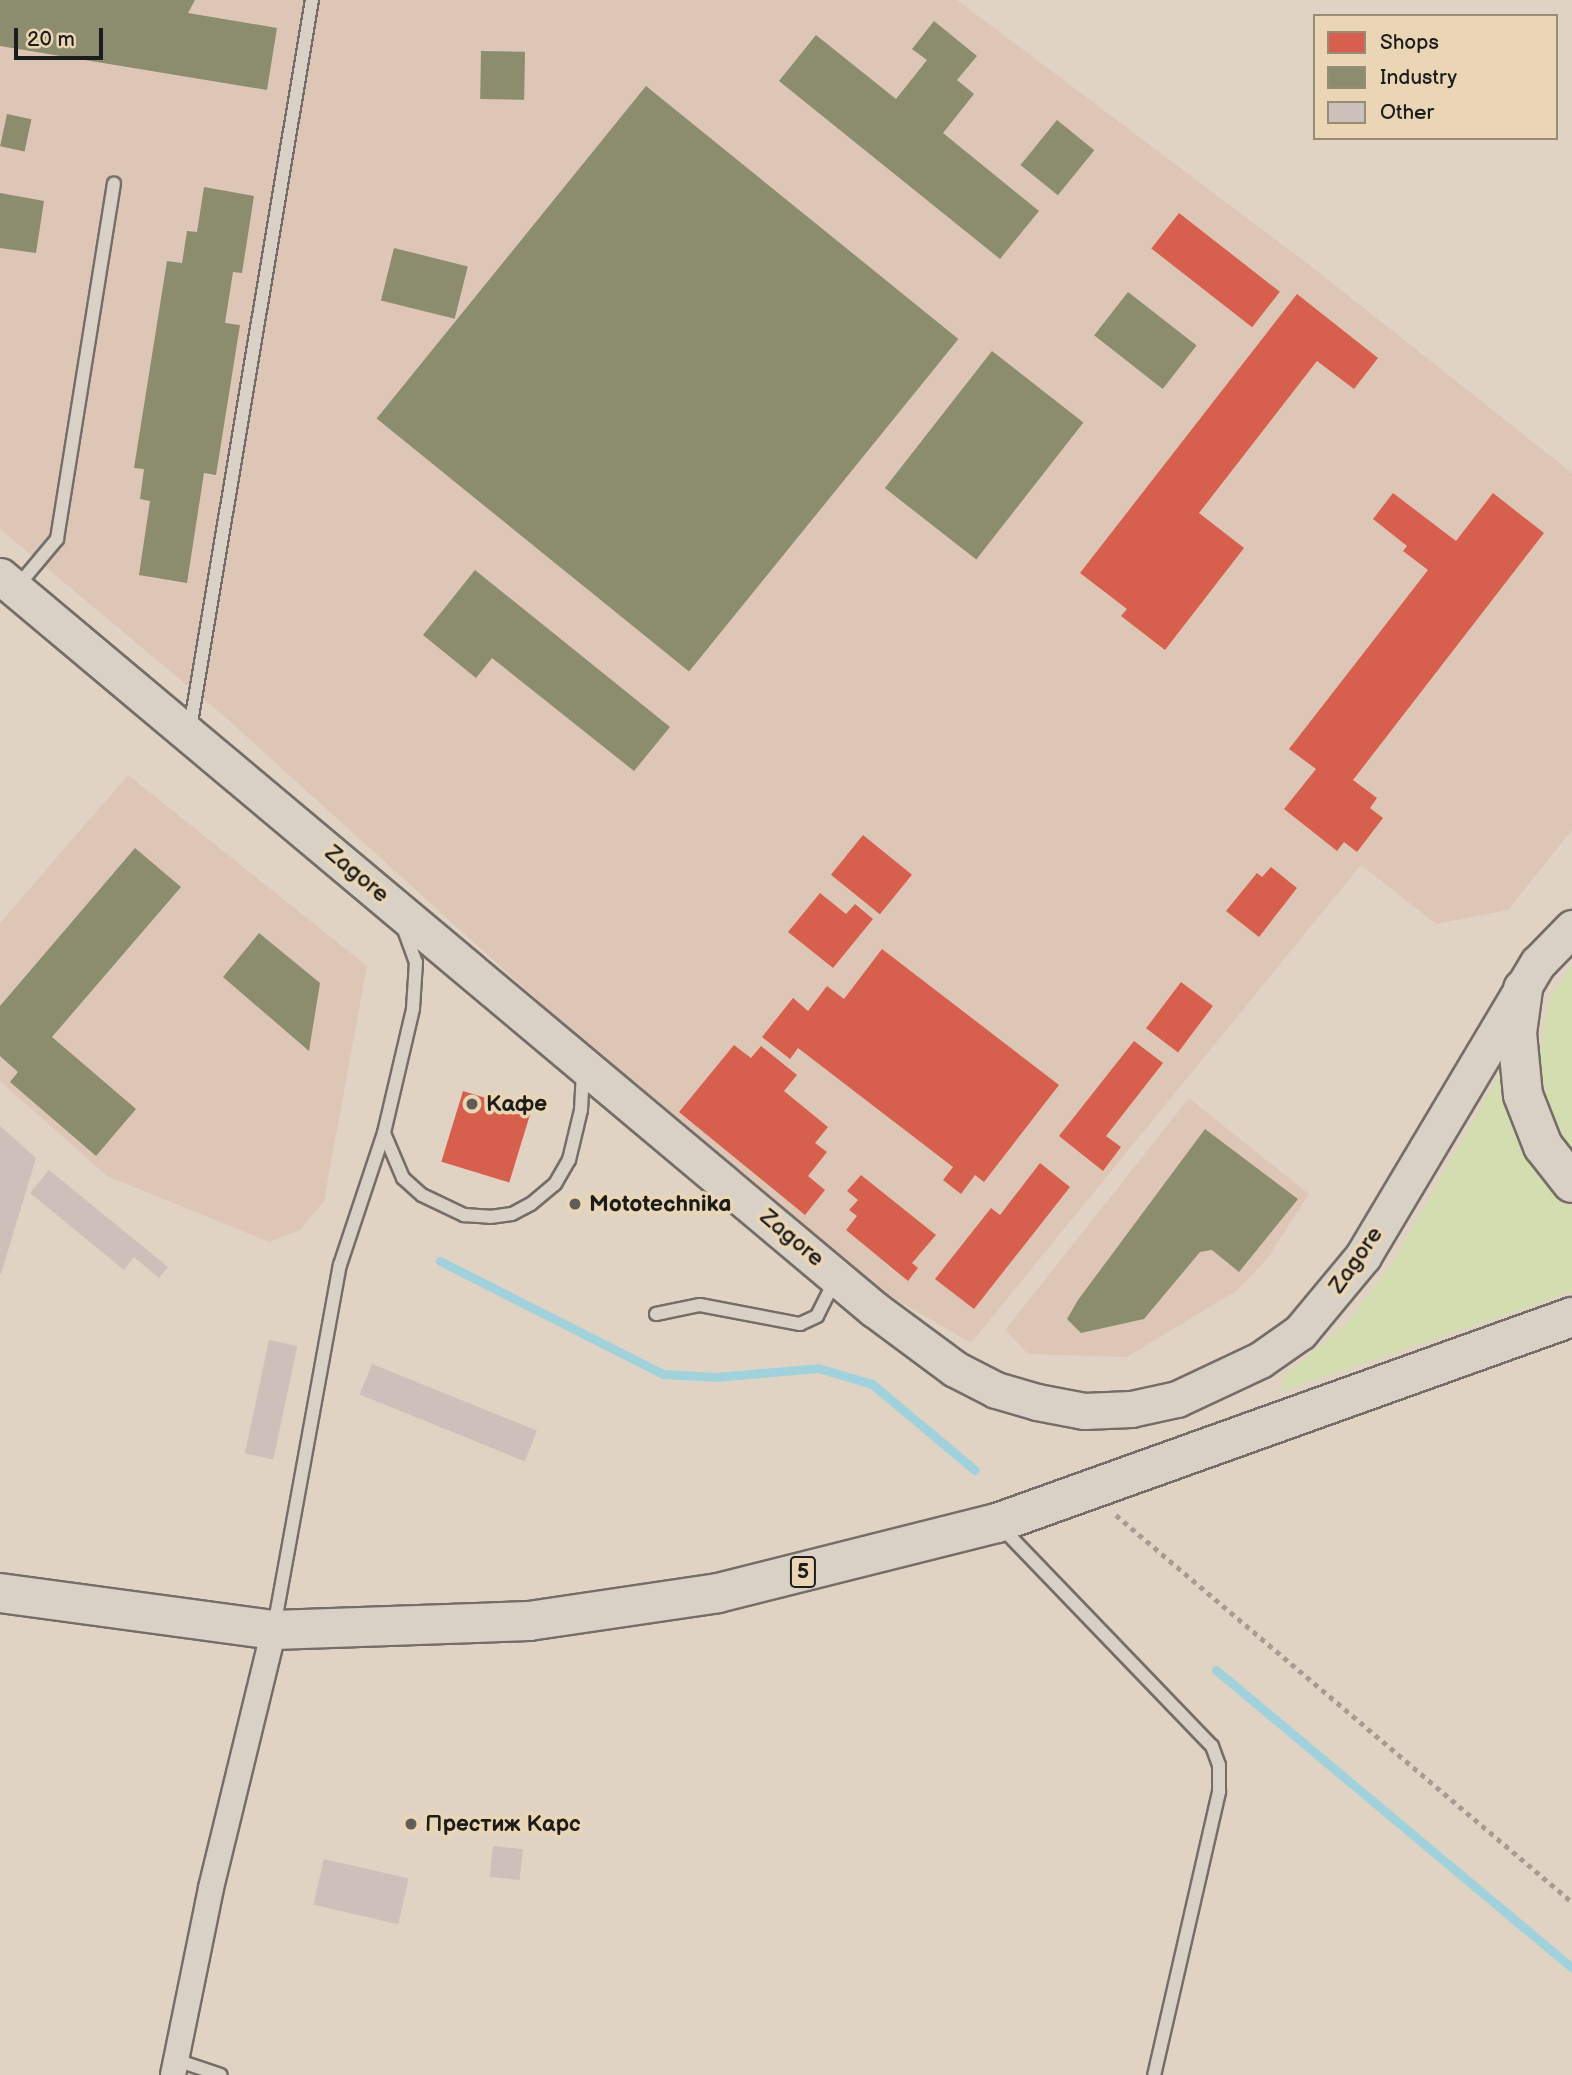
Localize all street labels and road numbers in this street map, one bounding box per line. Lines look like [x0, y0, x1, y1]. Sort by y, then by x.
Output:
street label: Zagore [319, 839, 395, 909]
street label: Zagore [754, 1203, 830, 1273]
street label: Zagore [1323, 1221, 1389, 1299]
road number: 5 [789, 1554, 817, 1590]

